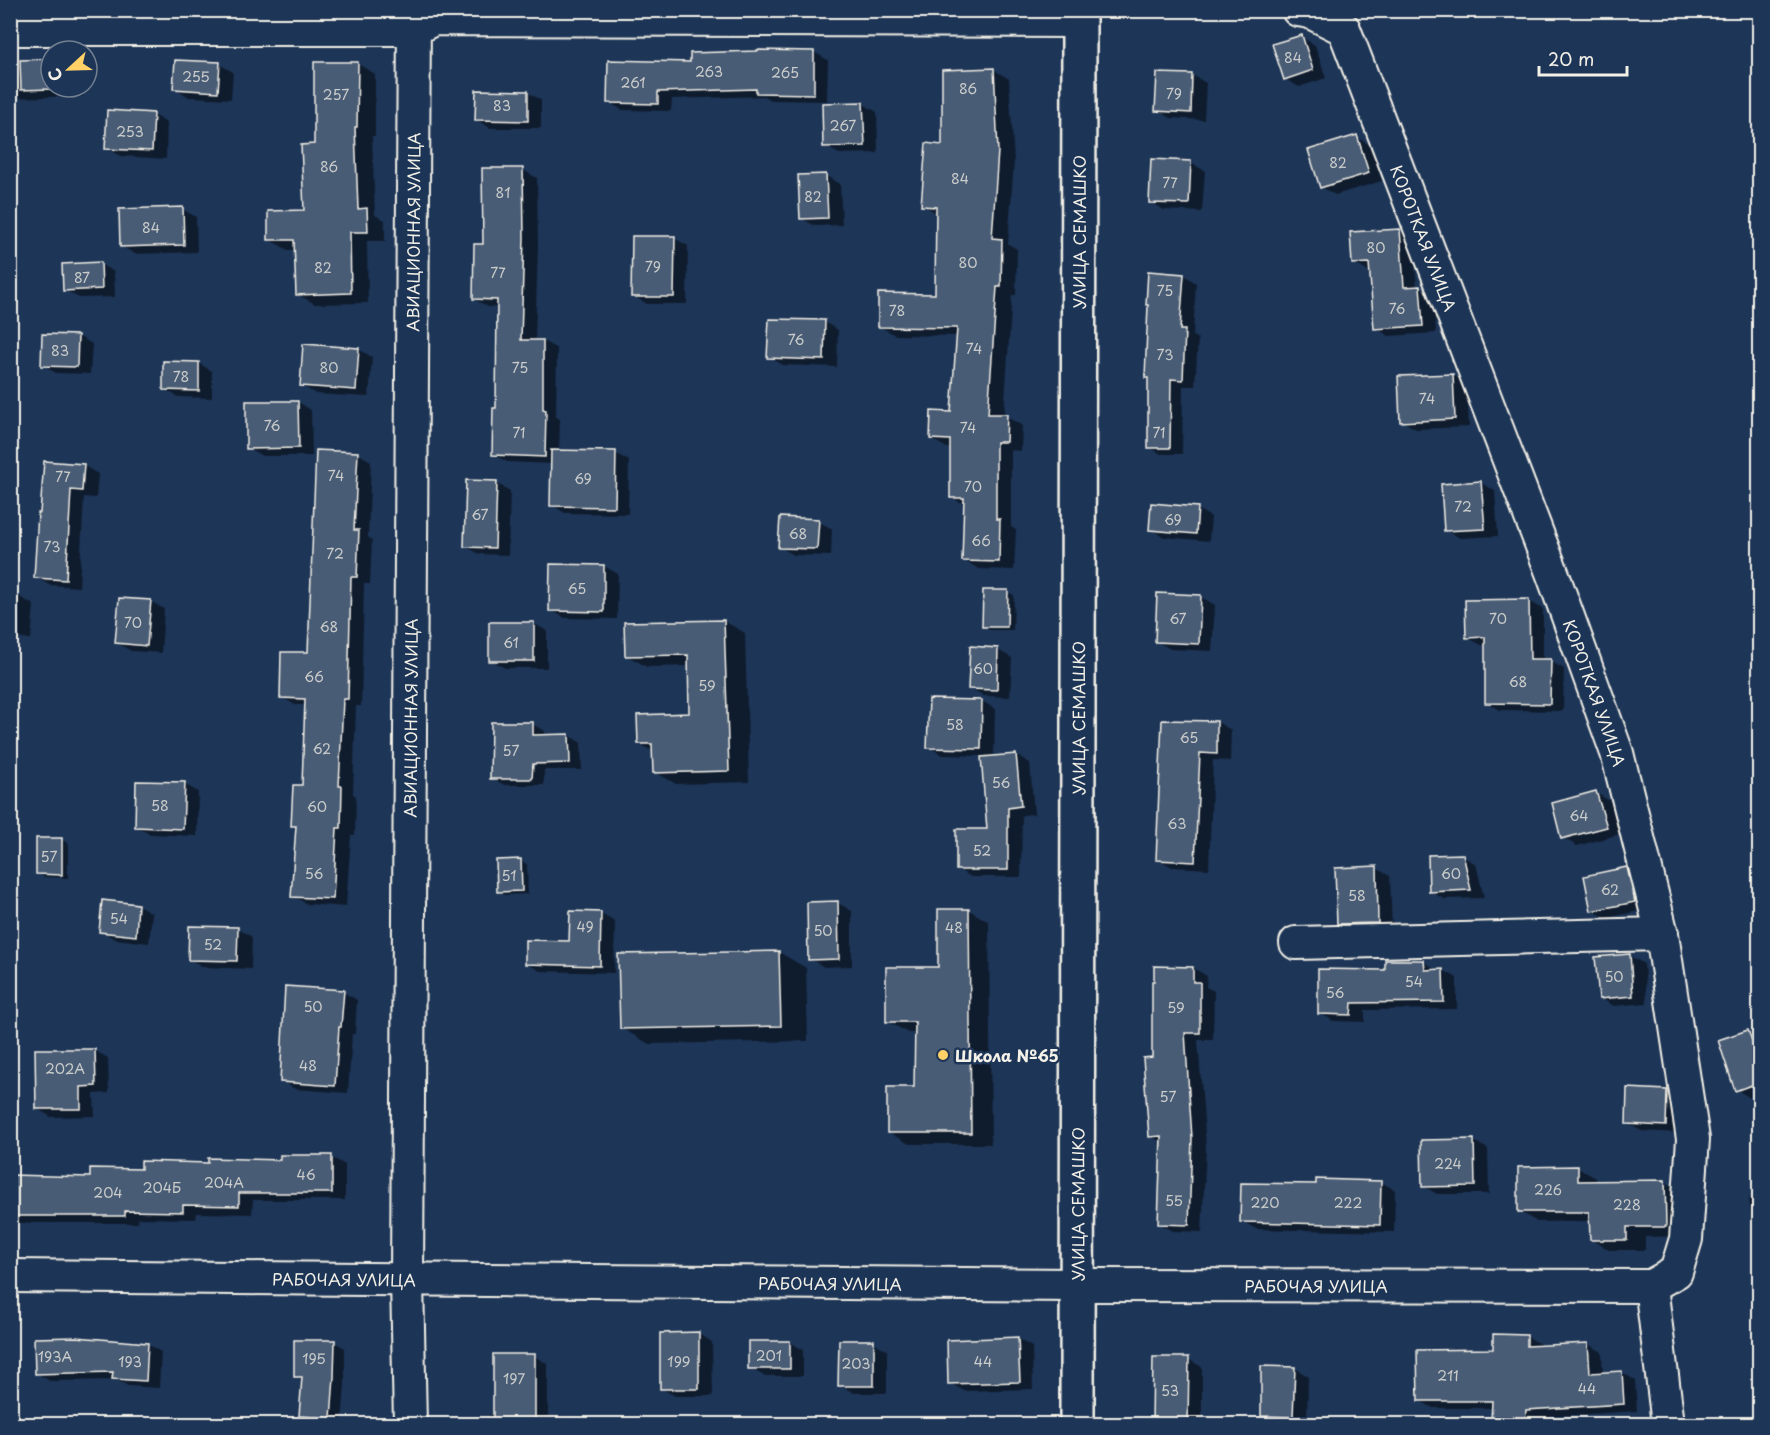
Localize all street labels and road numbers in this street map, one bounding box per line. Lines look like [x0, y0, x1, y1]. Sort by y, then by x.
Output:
street label: АВИАЦИОННАЯ УЛИЦА [400, 132, 425, 332]
street label: УЛИЦА СЕМАШКО [1067, 155, 1091, 309]
street label: КОРОТКАЯ УЛИЦА [1385, 162, 1463, 315]
street label: КОРОТКАЯ УЛИЦА [1558, 616, 1632, 769]
street label: АВИАЦИОННАЯ УЛИЦА [398, 618, 423, 818]
street label: УЛИЦА СЕМАШКО [1066, 641, 1090, 795]
street label: УЛИЦА СЕМАШКО [1065, 1127, 1089, 1281]
street label: РАБОЧАЯ УЛИЦА [272, 1266, 416, 1291]
street label: РАБОЧАЯ УЛИЦА [758, 1270, 902, 1296]
street label: РАБОЧАЯ УЛИЦА [1244, 1273, 1388, 1298]

